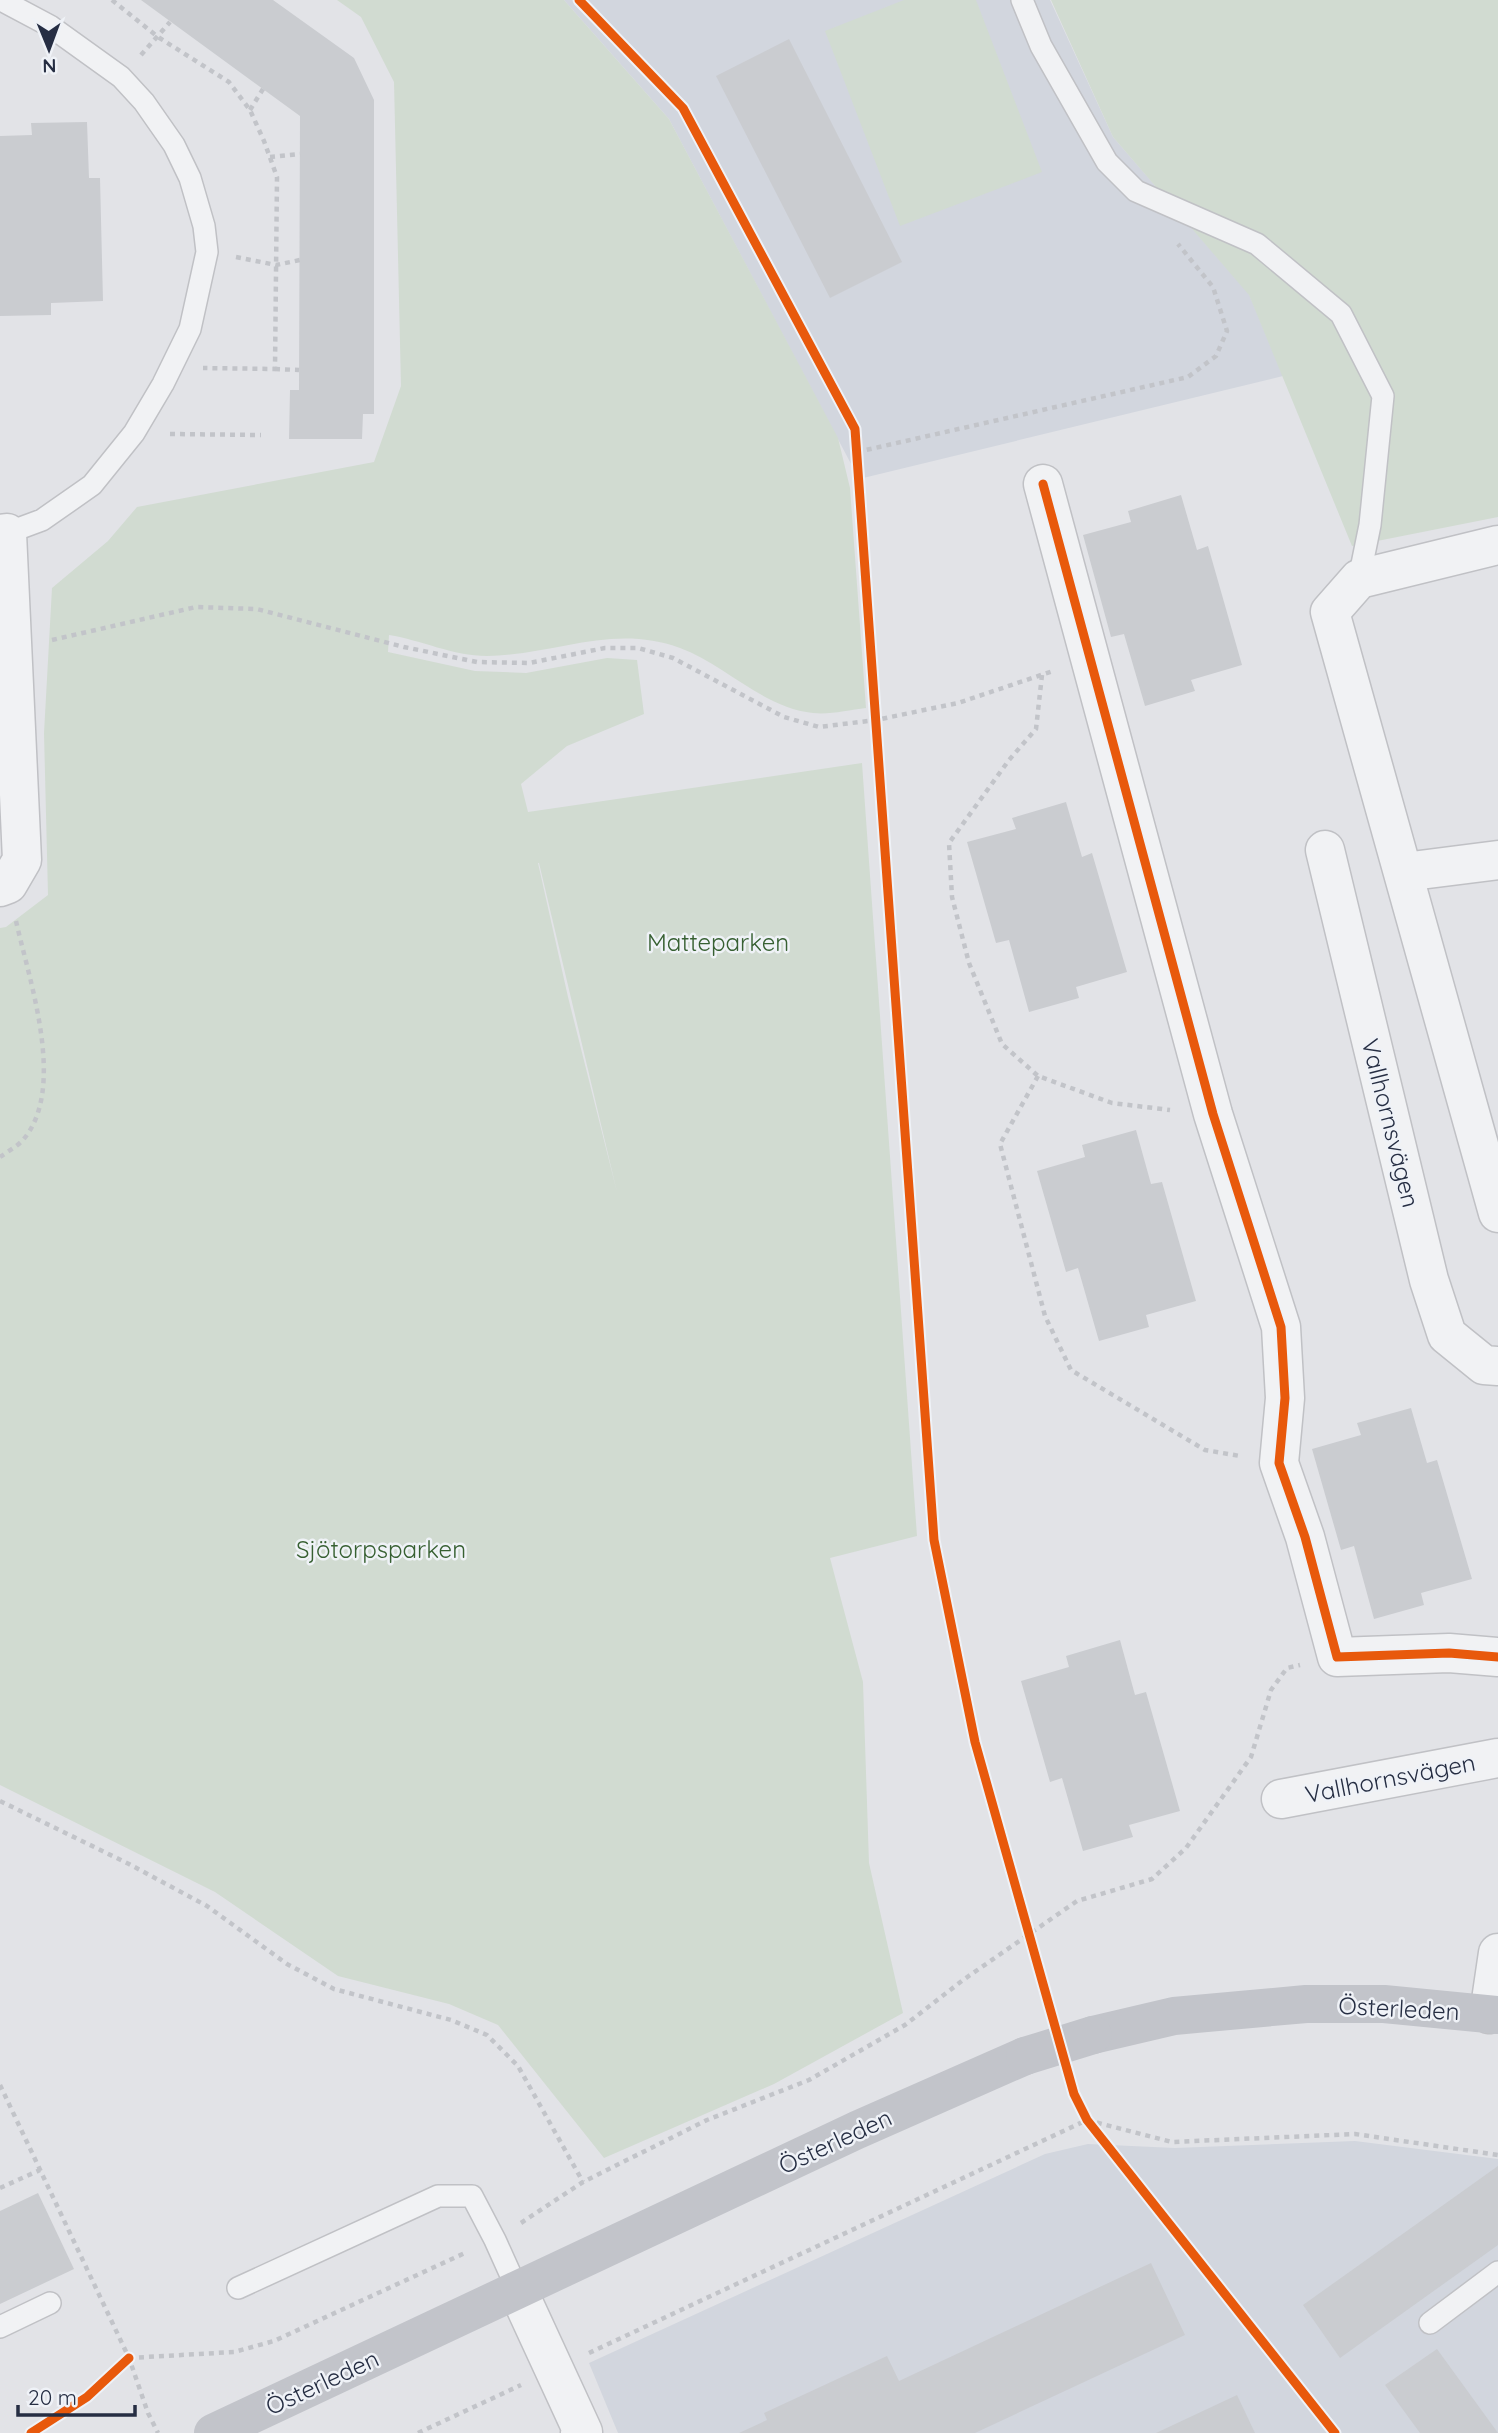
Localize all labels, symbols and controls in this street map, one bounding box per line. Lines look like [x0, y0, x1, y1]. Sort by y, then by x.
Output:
north arrow [14, 14, 84, 84]
text: N [42, 54, 56, 78]
park label: Matteparken [647, 927, 789, 957]
street label: Vallhornsvägen [1356, 1036, 1426, 1210]
park label: Sjötorpsparken [296, 1534, 466, 1564]
street label: Vallhornsvägen [1302, 1747, 1478, 1809]
street label: Österleden [1338, 1990, 1460, 2026]
street label: Österleden [774, 2102, 896, 2180]
street label: Österleden [261, 2343, 383, 2421]
scale bar [18, 2374, 135, 2418]
text: 20 m [28, 2384, 77, 2410]

